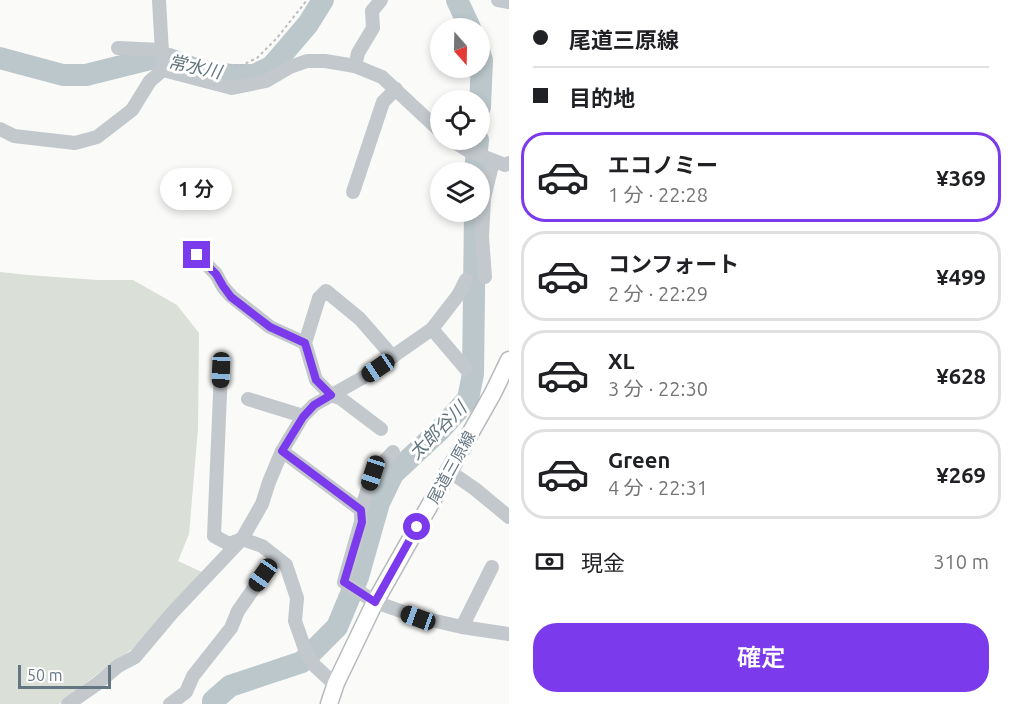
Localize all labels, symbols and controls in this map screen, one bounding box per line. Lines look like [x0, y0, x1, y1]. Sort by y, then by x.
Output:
north arrow [430, 18, 490, 78]
map controls [430, 18, 490, 222]
text: 尾道三原線 [569, 27, 679, 52]
water label: 常水川 [167, 51, 225, 82]
text: 目的地 [569, 85, 635, 110]
button: locate [430, 90, 490, 150]
icon: car [536, 150, 590, 204]
text: エコノミー [608, 152, 718, 177]
button: layers [430, 162, 490, 222]
text: ¥369 [936, 165, 986, 190]
callout: 1 分 [161, 168, 233, 210]
text: 1 分 [178, 177, 214, 200]
text: 1 分 · 22:28 [608, 183, 708, 206]
route end [183, 241, 210, 268]
icon: car [536, 249, 590, 303]
text: コンフォート [608, 251, 739, 276]
text: ¥499 [936, 264, 986, 289]
text: 2 分 · 22:29 [608, 282, 708, 305]
icon: car [536, 348, 590, 402]
text: XL [608, 348, 635, 373]
car [358, 350, 398, 386]
car [211, 352, 231, 388]
text: ¥628 [936, 363, 986, 388]
text: 3 分 · 22:30 [608, 377, 708, 400]
water label: 太郎谷川 [404, 396, 471, 463]
street label: 尾道三原線 [424, 428, 478, 506]
icon: car [536, 447, 590, 501]
text: Green [608, 447, 670, 472]
car [359, 453, 387, 493]
text: ¥269 [936, 462, 986, 487]
text: 4 分 · 22:31 [608, 476, 708, 499]
route start [403, 513, 430, 540]
icon: cash [533, 545, 566, 578]
text: 現金 [581, 550, 625, 575]
text: 310 m [933, 550, 989, 573]
car [245, 555, 281, 595]
car [398, 603, 438, 633]
button: 確定 [533, 623, 989, 692]
scale bar [18, 662, 111, 690]
text: 50 m [27, 666, 63, 684]

